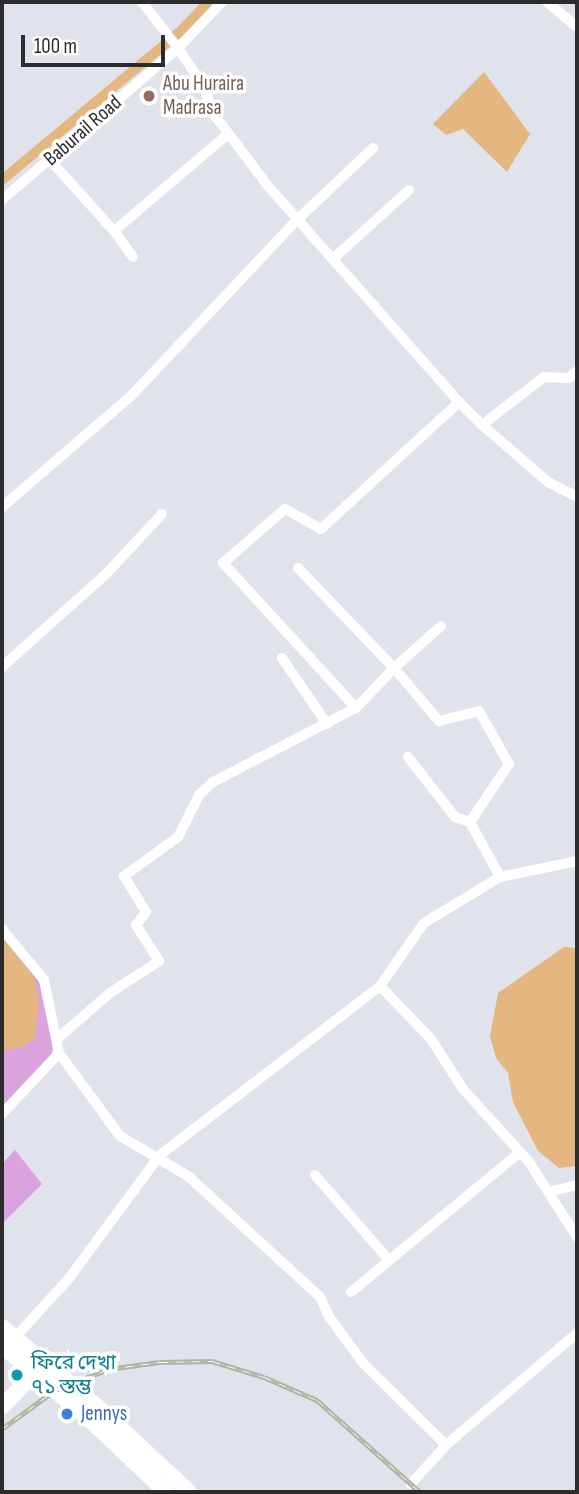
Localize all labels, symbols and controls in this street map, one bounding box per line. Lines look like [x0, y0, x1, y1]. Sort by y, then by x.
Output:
scale bar [24, 21, 168, 65]
text: 100 m [34, 34, 77, 59]
place label: Abu Huraira Madrasa [163, 71, 244, 121]
marker: Abu Huraira Madrasa [141, 88, 157, 104]
street label: Baburail Road [39, 90, 127, 172]
place label: ফিরে দেখা ৭১ স্তম্ভ [31, 1350, 116, 1400]
marker: ফিরে দেখা ৭১ স্তম্ভ [9, 1367, 25, 1383]
place label: Jennys [81, 1401, 127, 1427]
marker: Jennys [59, 1406, 75, 1422]

